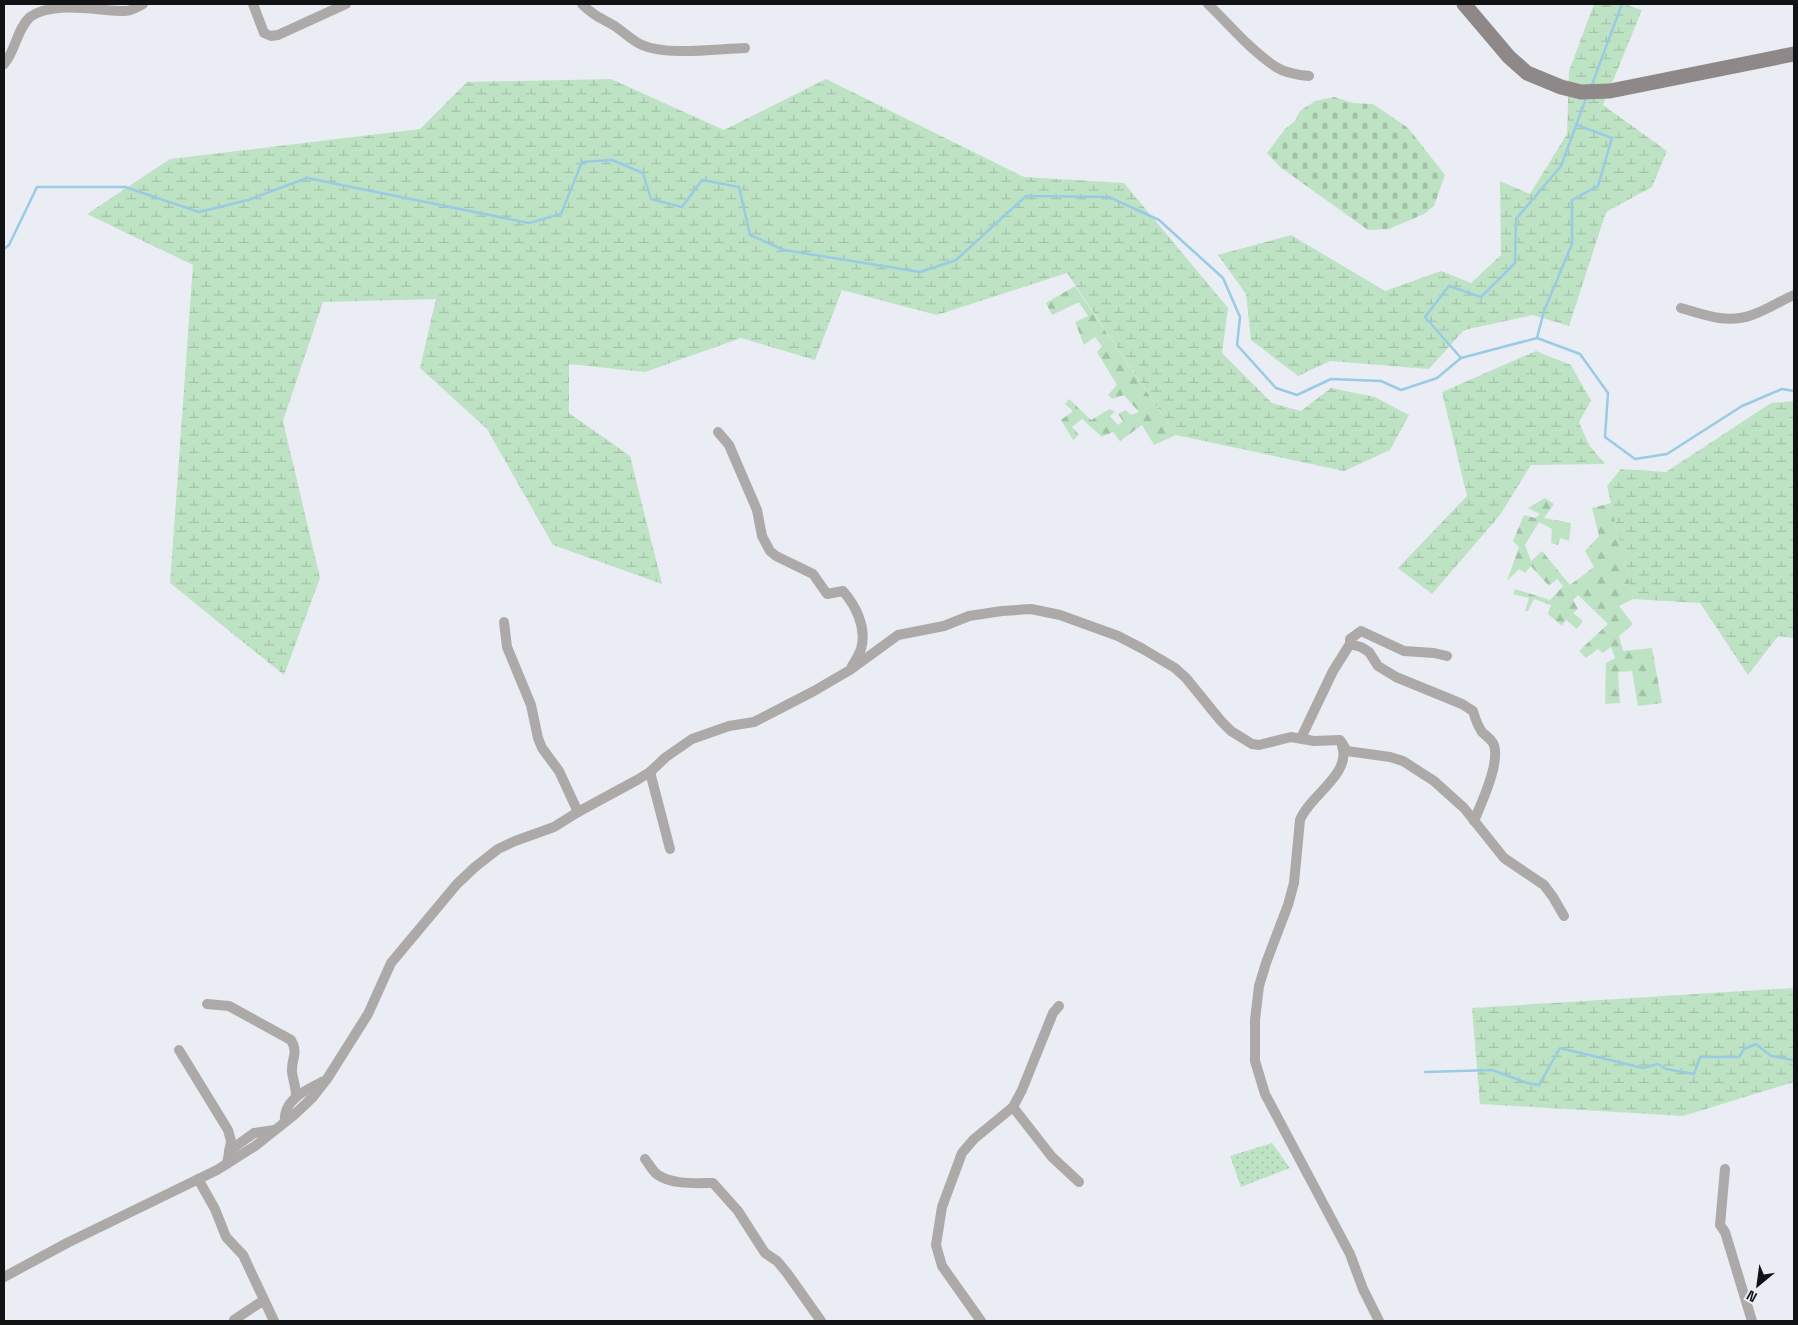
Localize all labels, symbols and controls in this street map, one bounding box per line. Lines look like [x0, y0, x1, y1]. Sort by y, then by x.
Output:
north arrow [1733, 1260, 1783, 1310]
text: N [1743, 1286, 1760, 1307]

